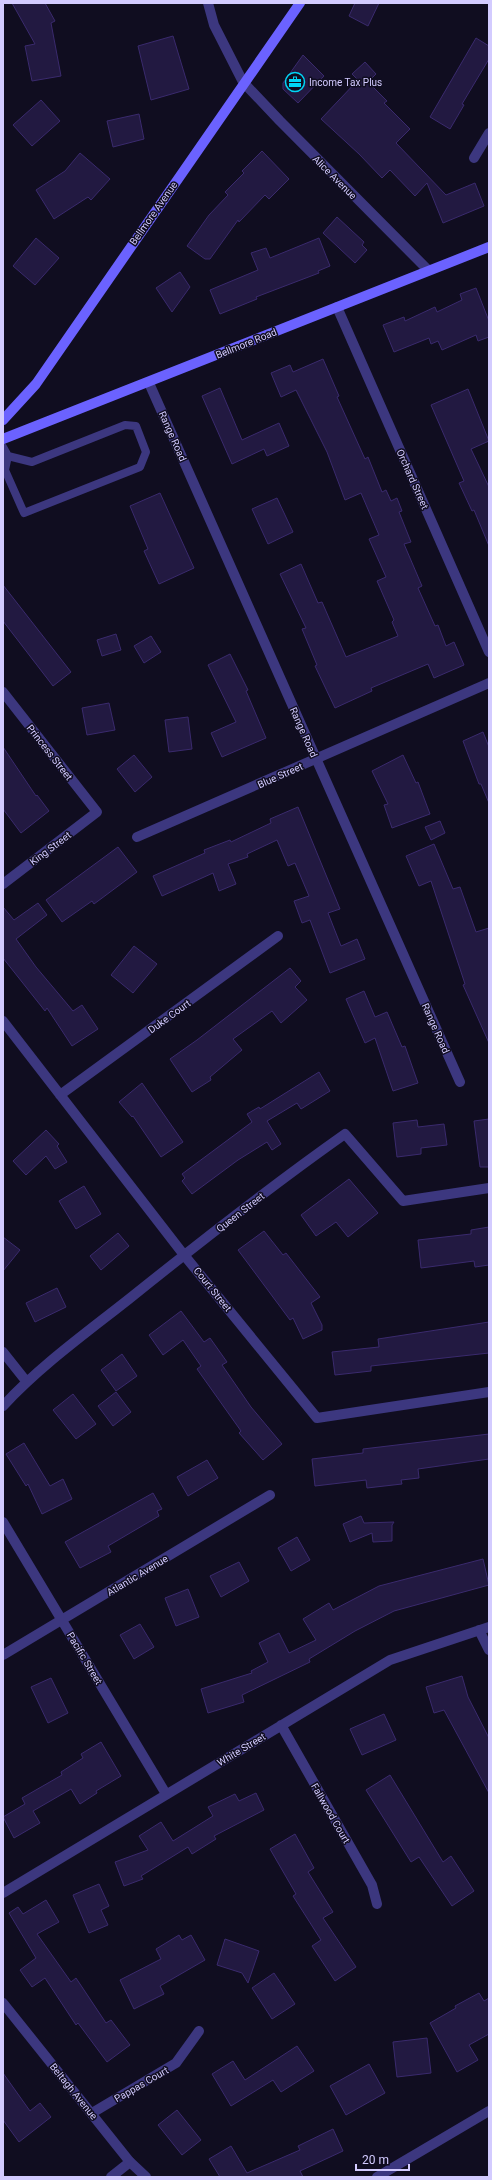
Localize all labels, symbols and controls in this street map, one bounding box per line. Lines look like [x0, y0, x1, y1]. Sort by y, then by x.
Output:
office icon: Income Tax Plus [284, 71, 306, 93]
place label: Income Tax Plus [309, 77, 382, 88]
street label: Alice Avenue [311, 153, 359, 201]
street label: Bellmore Avenue [127, 180, 179, 247]
street label: Bellmore Road [214, 326, 278, 361]
street label: Range Road [157, 410, 188, 463]
street label: Orchard Street [394, 448, 431, 511]
street label: Range Road [288, 706, 319, 759]
street label: Princess Street [25, 722, 75, 782]
street label: Blue Street [256, 761, 305, 790]
street label: King Street [28, 829, 73, 867]
street label: Duke Court [146, 997, 193, 1035]
street label: Range Road [420, 1002, 451, 1055]
street label: Queen Street [214, 1190, 266, 1234]
street label: Court Street [192, 1265, 234, 1314]
street label: Atlantic Avenue [105, 1553, 170, 1598]
street label: Pacific Street [65, 1630, 104, 1686]
street label: White Street [215, 1731, 267, 1768]
street label: Fallwood Court [309, 1781, 352, 1845]
street label: Beltagh Avenue [48, 2061, 100, 2122]
street label: Pappas Court [112, 2065, 170, 2104]
scale bar [356, 2146, 409, 2172]
text: 20 m [362, 2153, 389, 2167]

